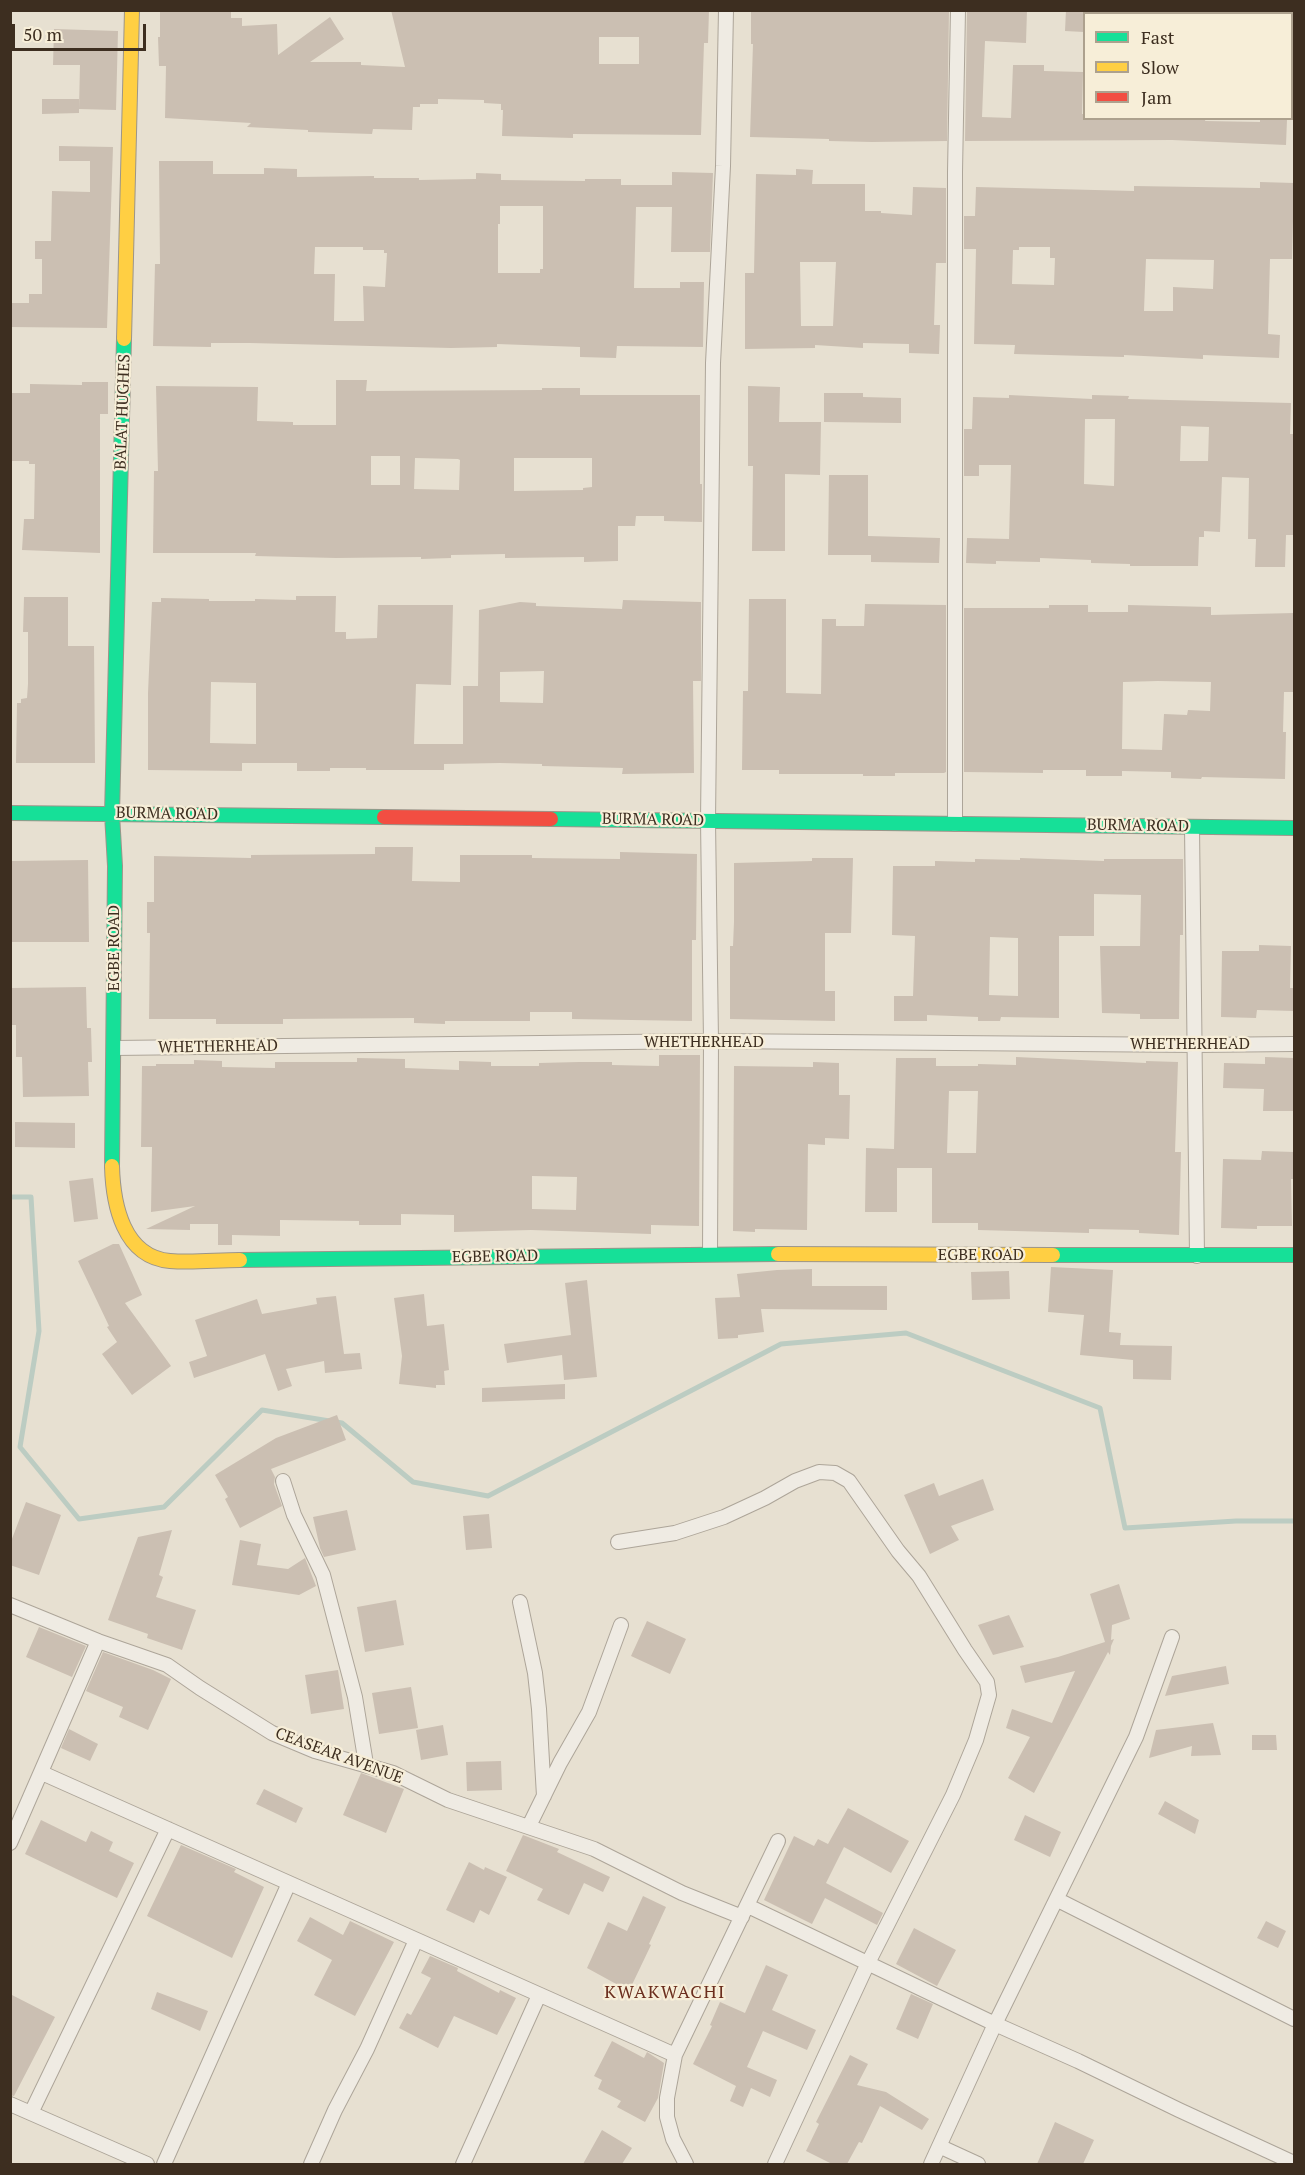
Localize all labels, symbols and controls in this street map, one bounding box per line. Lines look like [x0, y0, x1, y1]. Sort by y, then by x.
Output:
scale bar [15, 12, 148, 50]
legend [1083, 12, 1293, 120]
text: 50 m [23, 22, 62, 46]
text: Fast [1141, 25, 1174, 49]
text: Slow [1141, 55, 1179, 79]
text: Jam [1141, 85, 1172, 109]
street label: BALAT HUGHES [111, 354, 135, 470]
street label: BURMA ROAD [116, 804, 218, 824]
street label: BURMA ROAD [602, 810, 704, 830]
street label: BURMA ROAD [1087, 816, 1189, 836]
street label: EGBE ROAD [104, 905, 124, 991]
street label: WHETHERHEAD [644, 1032, 764, 1052]
street label: WHETHERHEAD [1130, 1034, 1250, 1054]
street label: WHETHERHEAD [158, 1036, 278, 1058]
street label: EGBE ROAD [938, 1245, 1024, 1265]
street label: EGBE ROAD [452, 1247, 538, 1267]
street label: CEASEAR AVENUE [272, 1724, 406, 1788]
district label: KWAKWACHI [604, 1982, 726, 2004]

